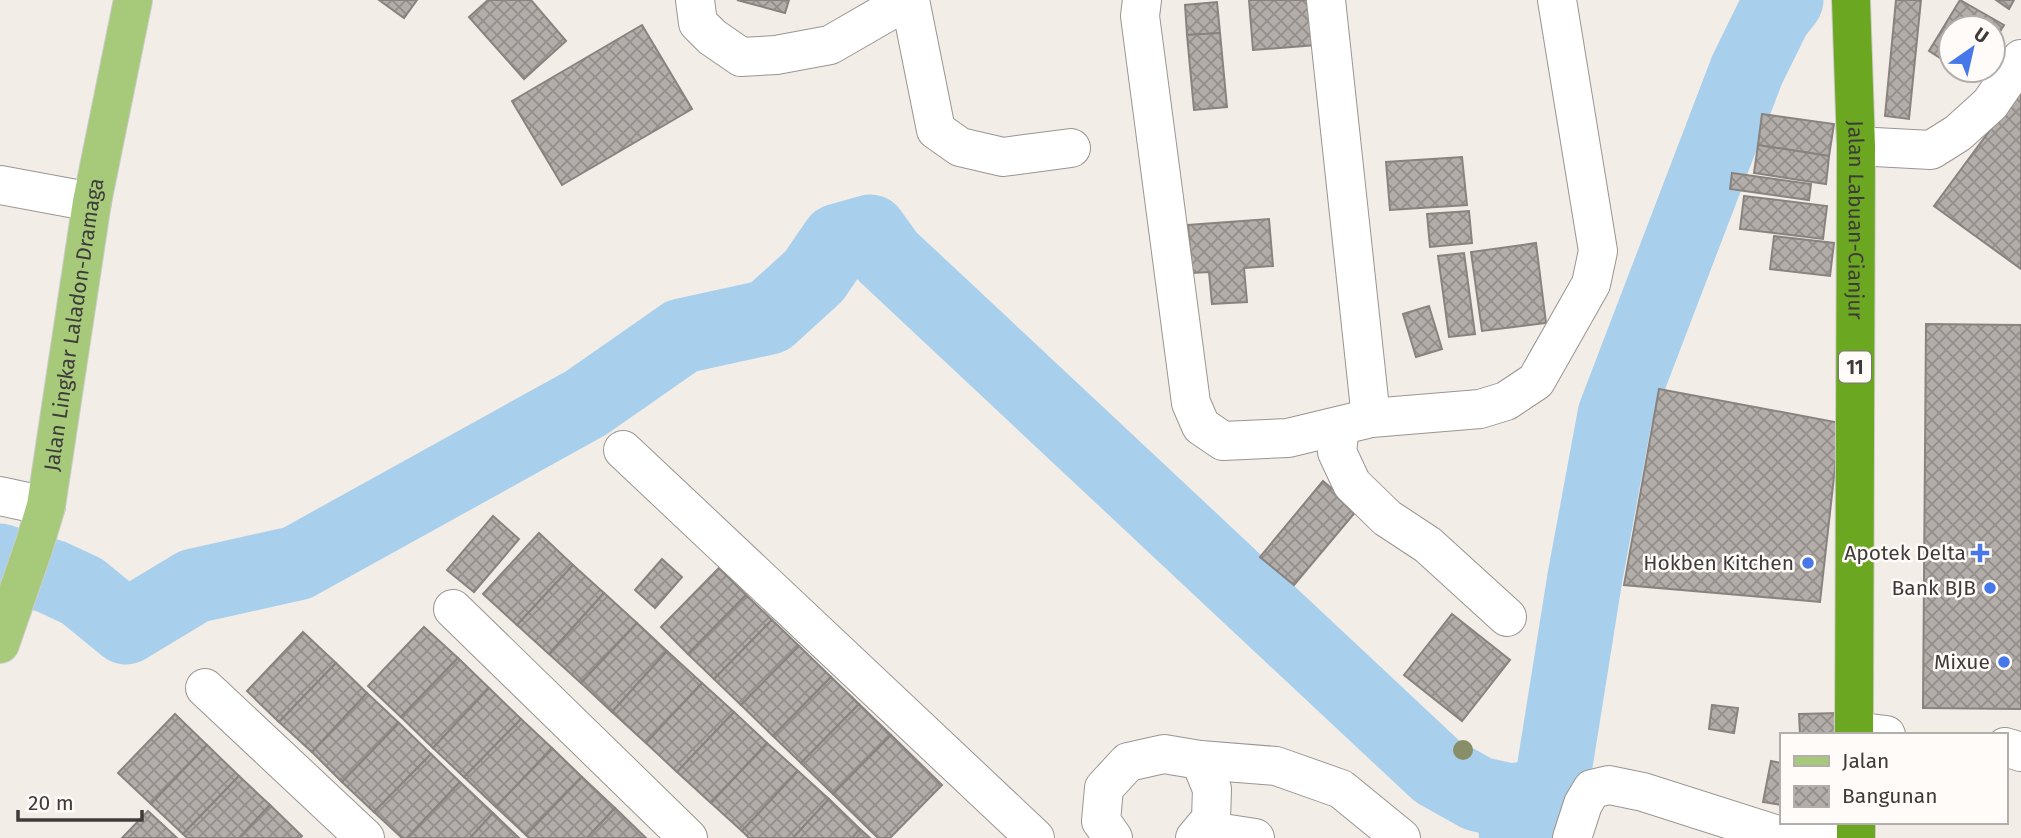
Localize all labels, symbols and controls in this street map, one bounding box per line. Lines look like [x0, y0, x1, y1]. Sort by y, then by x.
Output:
north arrow [1937, 14, 2007, 84]
text: U [1970, 22, 1993, 48]
street label: Jalan Labuan-Cianjur [1842, 120, 1869, 320]
street label: Jalan Lingkar Laladon-Dramaga [38, 176, 110, 473]
road number: 11 [1839, 352, 1871, 382]
place label: Apotek Delta [1844, 540, 1966, 566]
marker: Apotek Delta [1972, 545, 1988, 561]
place label: Hokben Kitchen [1643, 550, 1794, 576]
marker: Hokben Kitchen [1800, 555, 1816, 571]
place label: Bank BJB [1892, 575, 1976, 601]
marker: Bank BJB [1982, 580, 1998, 596]
place label: Mixue [1934, 649, 1990, 675]
marker: Mixue [1996, 654, 2012, 670]
legend [1780, 733, 2007, 824]
text: Jalan [1842, 748, 1889, 774]
scale bar [18, 778, 142, 822]
text: Bangunan [1842, 783, 1937, 809]
text: 20 m [28, 790, 74, 816]

